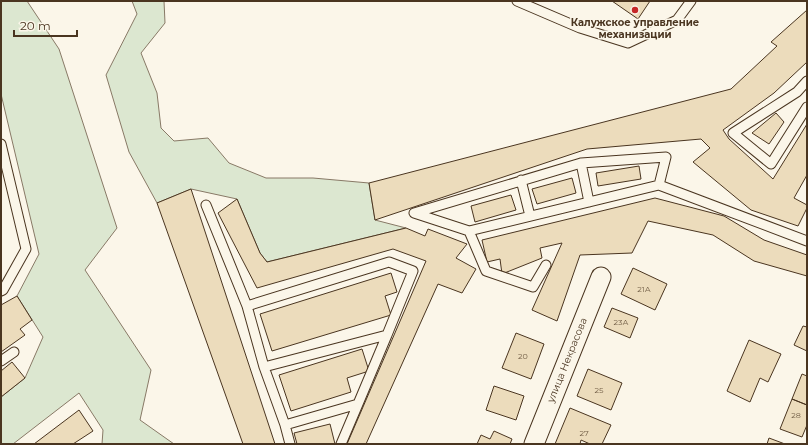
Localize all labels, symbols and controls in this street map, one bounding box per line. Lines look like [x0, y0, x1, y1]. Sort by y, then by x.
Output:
marker: Калужское управление механизации [630, 5, 640, 15]
scale bar [14, 12, 77, 38]
place label: Калужское управление механизации [571, 16, 699, 41]
text: 20 m [20, 18, 51, 33]
house number: 21А [637, 284, 651, 294]
street label: улица Некрасова [544, 316, 590, 405]
house number: 23А [613, 317, 629, 327]
house number: 20 [518, 351, 528, 361]
house number: 25 [594, 385, 604, 395]
house number: 28 [791, 410, 801, 420]
house number: 27 [579, 428, 589, 438]

